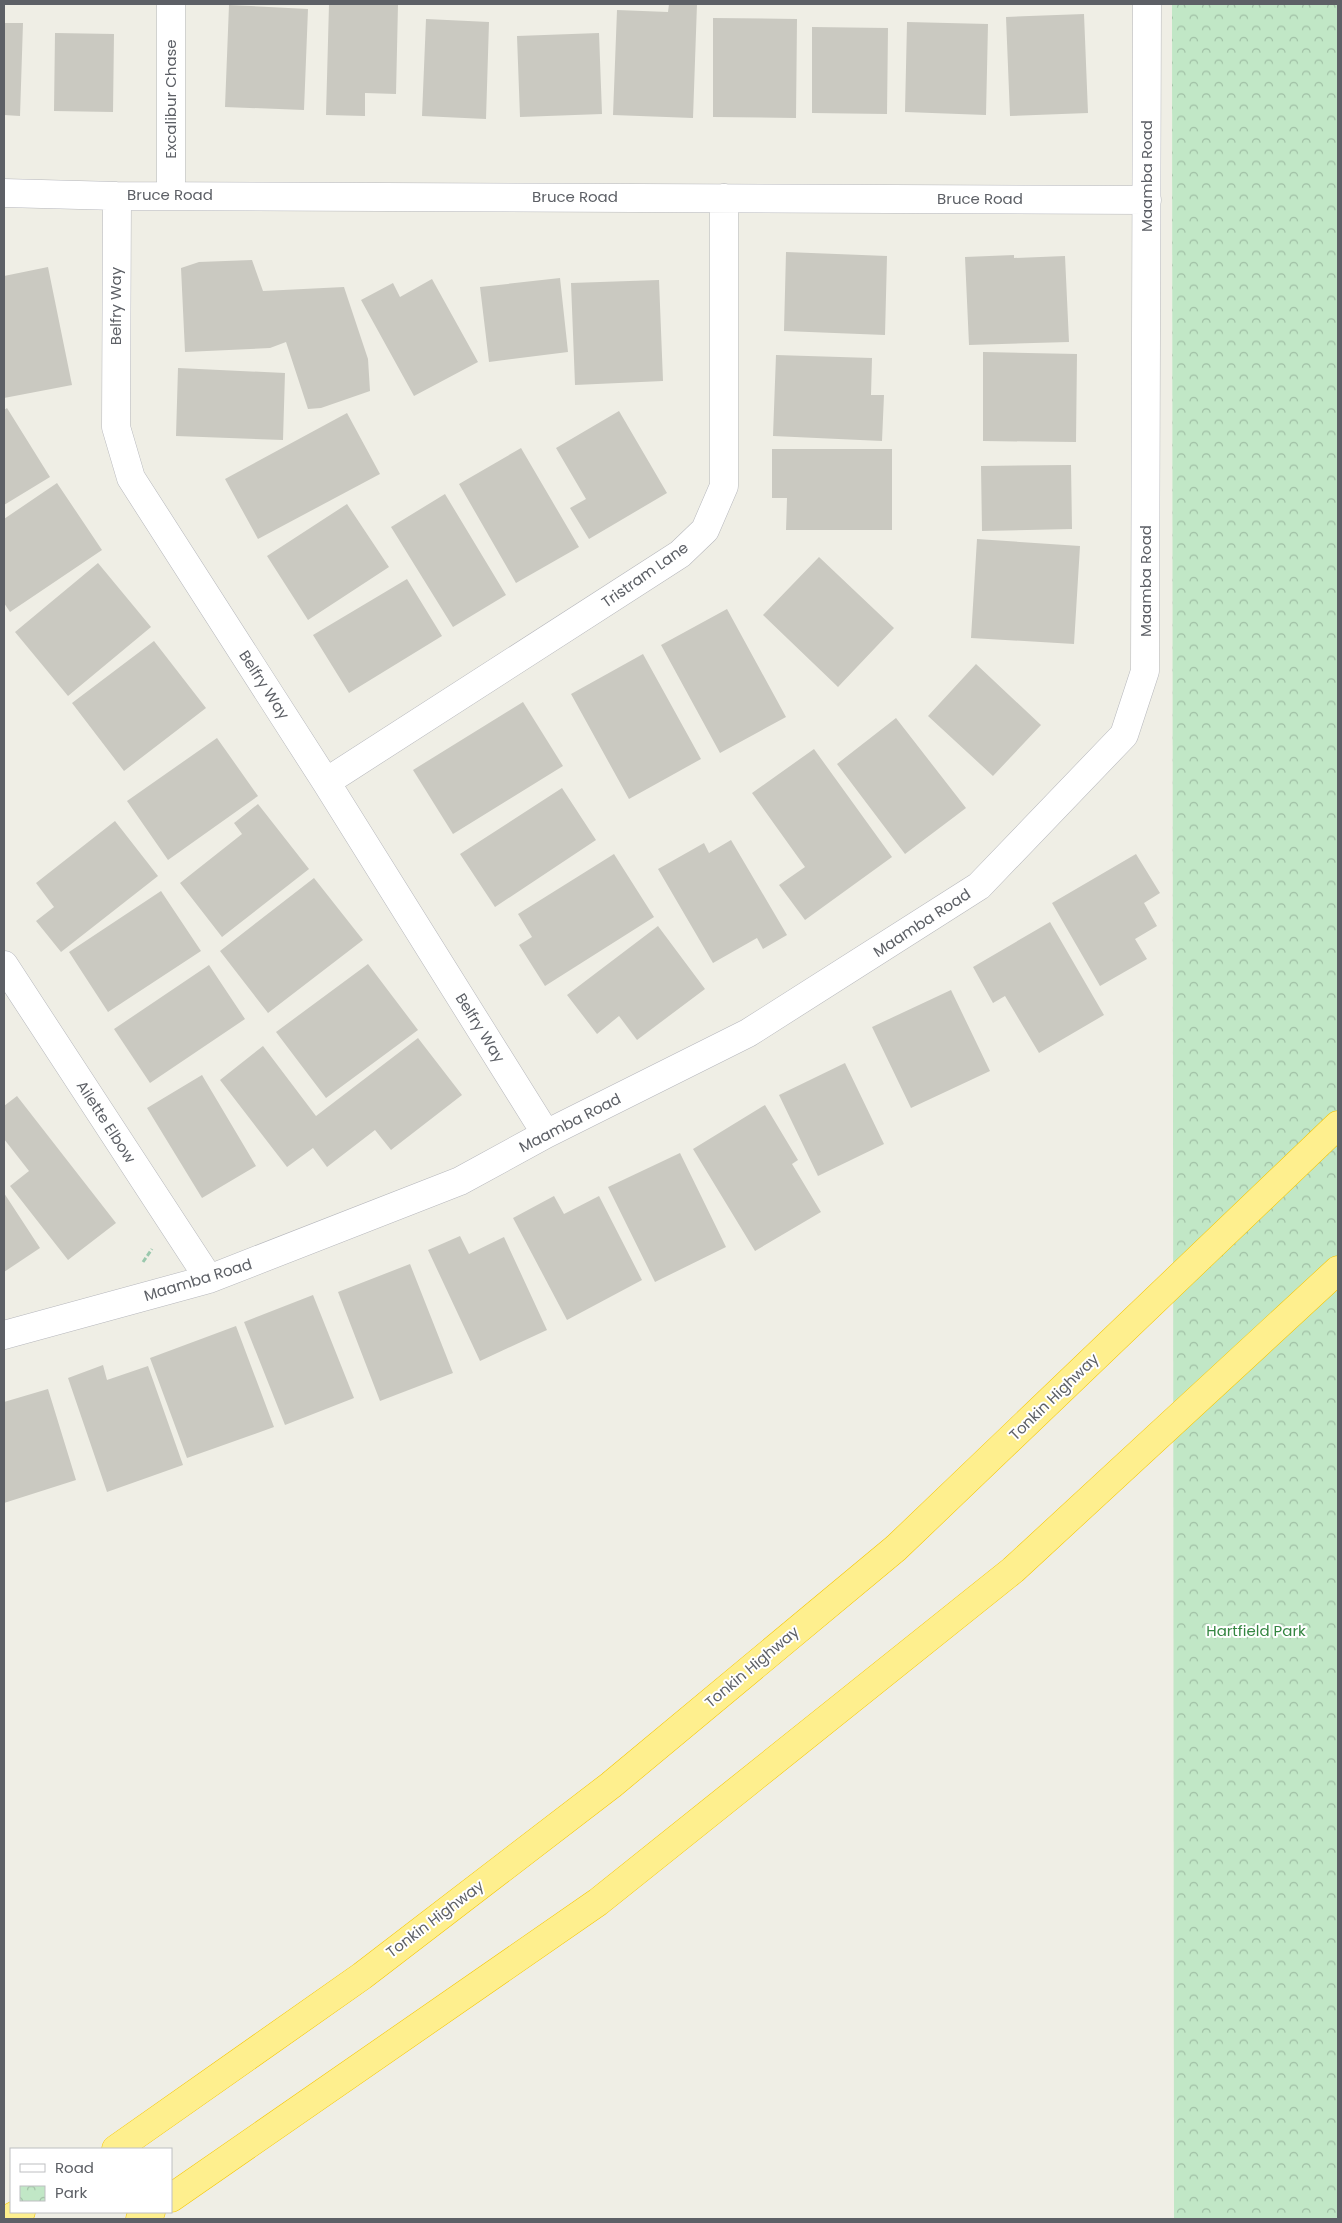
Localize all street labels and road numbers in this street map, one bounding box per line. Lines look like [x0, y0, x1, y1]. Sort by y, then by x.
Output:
street label: Excalibur Chase [160, 39, 181, 159]
street label: Maamba Road [1136, 120, 1157, 232]
street label: Bruce Road [127, 184, 213, 205]
street label: Bruce Road [532, 186, 618, 207]
street label: Bruce Road [937, 188, 1023, 209]
street label: Belfry Way [105, 266, 126, 345]
street label: Maamba Road [1135, 525, 1156, 637]
street label: Tristram Lane [597, 537, 692, 612]
street label: Belfry Way [234, 646, 295, 724]
street label: Maamba Road [869, 883, 974, 962]
street label: Belfry Way [451, 989, 510, 1067]
street label: Ailette Elbow [72, 1076, 141, 1168]
street label: Maamba Road [515, 1088, 624, 1157]
street label: Maamba Road [141, 1253, 254, 1306]
street label: Tonkin Highway [1004, 1348, 1103, 1445]
street label: Tonkin Highway [700, 1621, 804, 1712]
street label: Tonkin Highway [382, 1875, 488, 1962]

